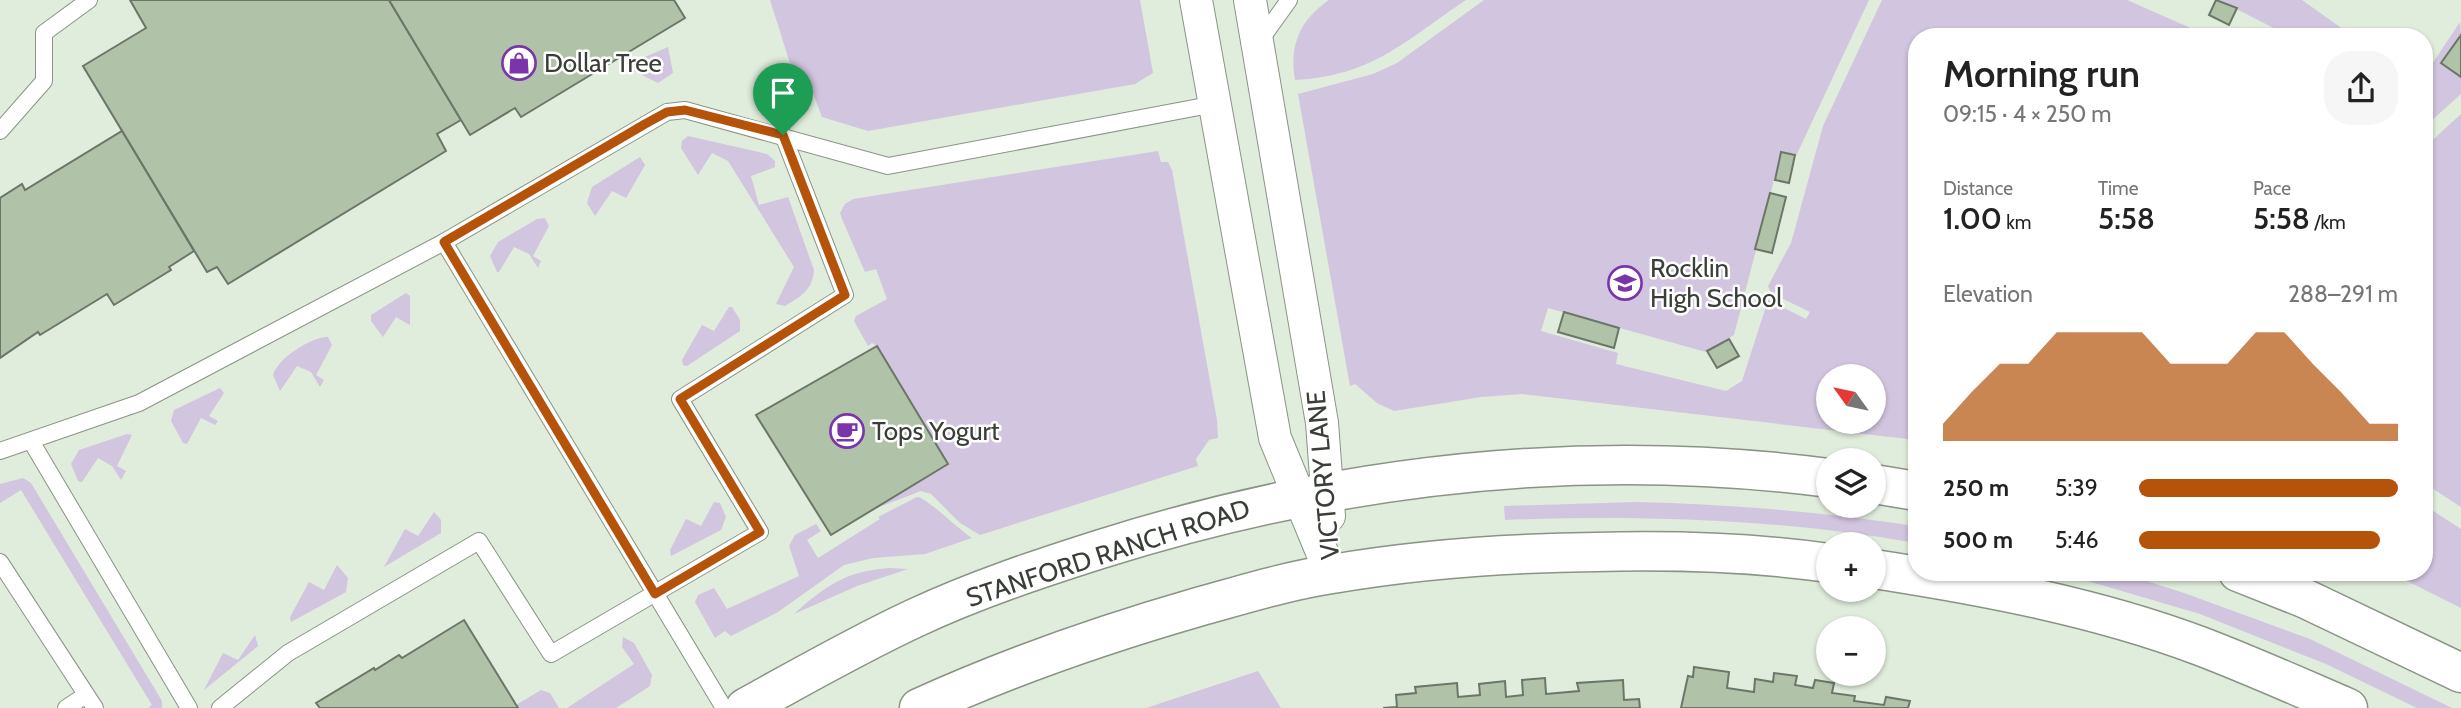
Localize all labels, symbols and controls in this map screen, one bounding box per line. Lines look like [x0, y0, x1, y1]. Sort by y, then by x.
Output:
shop icon: Dollar Tree [500, 44, 538, 82]
place label: Dollar Tree [544, 47, 662, 79]
text: Morning run [1943, 50, 2140, 97]
button: share [2324, 51, 2398, 125]
pin [753, 63, 813, 135]
icon: arrive [764, 74, 802, 112]
text: 09:15 · 4 × 250 m [1943, 100, 2112, 128]
text: Distance [1943, 177, 2013, 200]
text: Time [2098, 177, 2138, 200]
text: Pace [2253, 177, 2291, 200]
text: 1.00 [1943, 200, 2002, 237]
text: 5:58 [2098, 200, 2155, 237]
text: 5:58 [2253, 200, 2310, 237]
text: km [2002, 211, 2031, 234]
text: /km [2310, 211, 2346, 234]
place label: Rocklin High School [1650, 252, 1782, 314]
school or university icon: Rocklin High School [1606, 264, 1644, 302]
text: Elevation [1943, 280, 2033, 308]
text: 288–291 m [2288, 280, 2398, 308]
north arrow [1816, 364, 1886, 434]
map controls [1816, 364, 1886, 686]
street label: VICTORY LANE [1300, 389, 1346, 561]
cafe icon: Tops Yogurt [828, 412, 866, 450]
place label: Tops Yogurt [872, 415, 1000, 447]
button: layers [1816, 448, 1886, 518]
text: 250 m [1943, 474, 2009, 502]
text: 5:39 [2055, 474, 2098, 502]
street label: STANFORD RANCH ROAD [962, 492, 1254, 614]
text: 500 m [1943, 526, 2013, 554]
text: 5:46 [2055, 526, 2099, 554]
button: + [1816, 532, 1886, 602]
button: − [1816, 616, 1886, 686]

